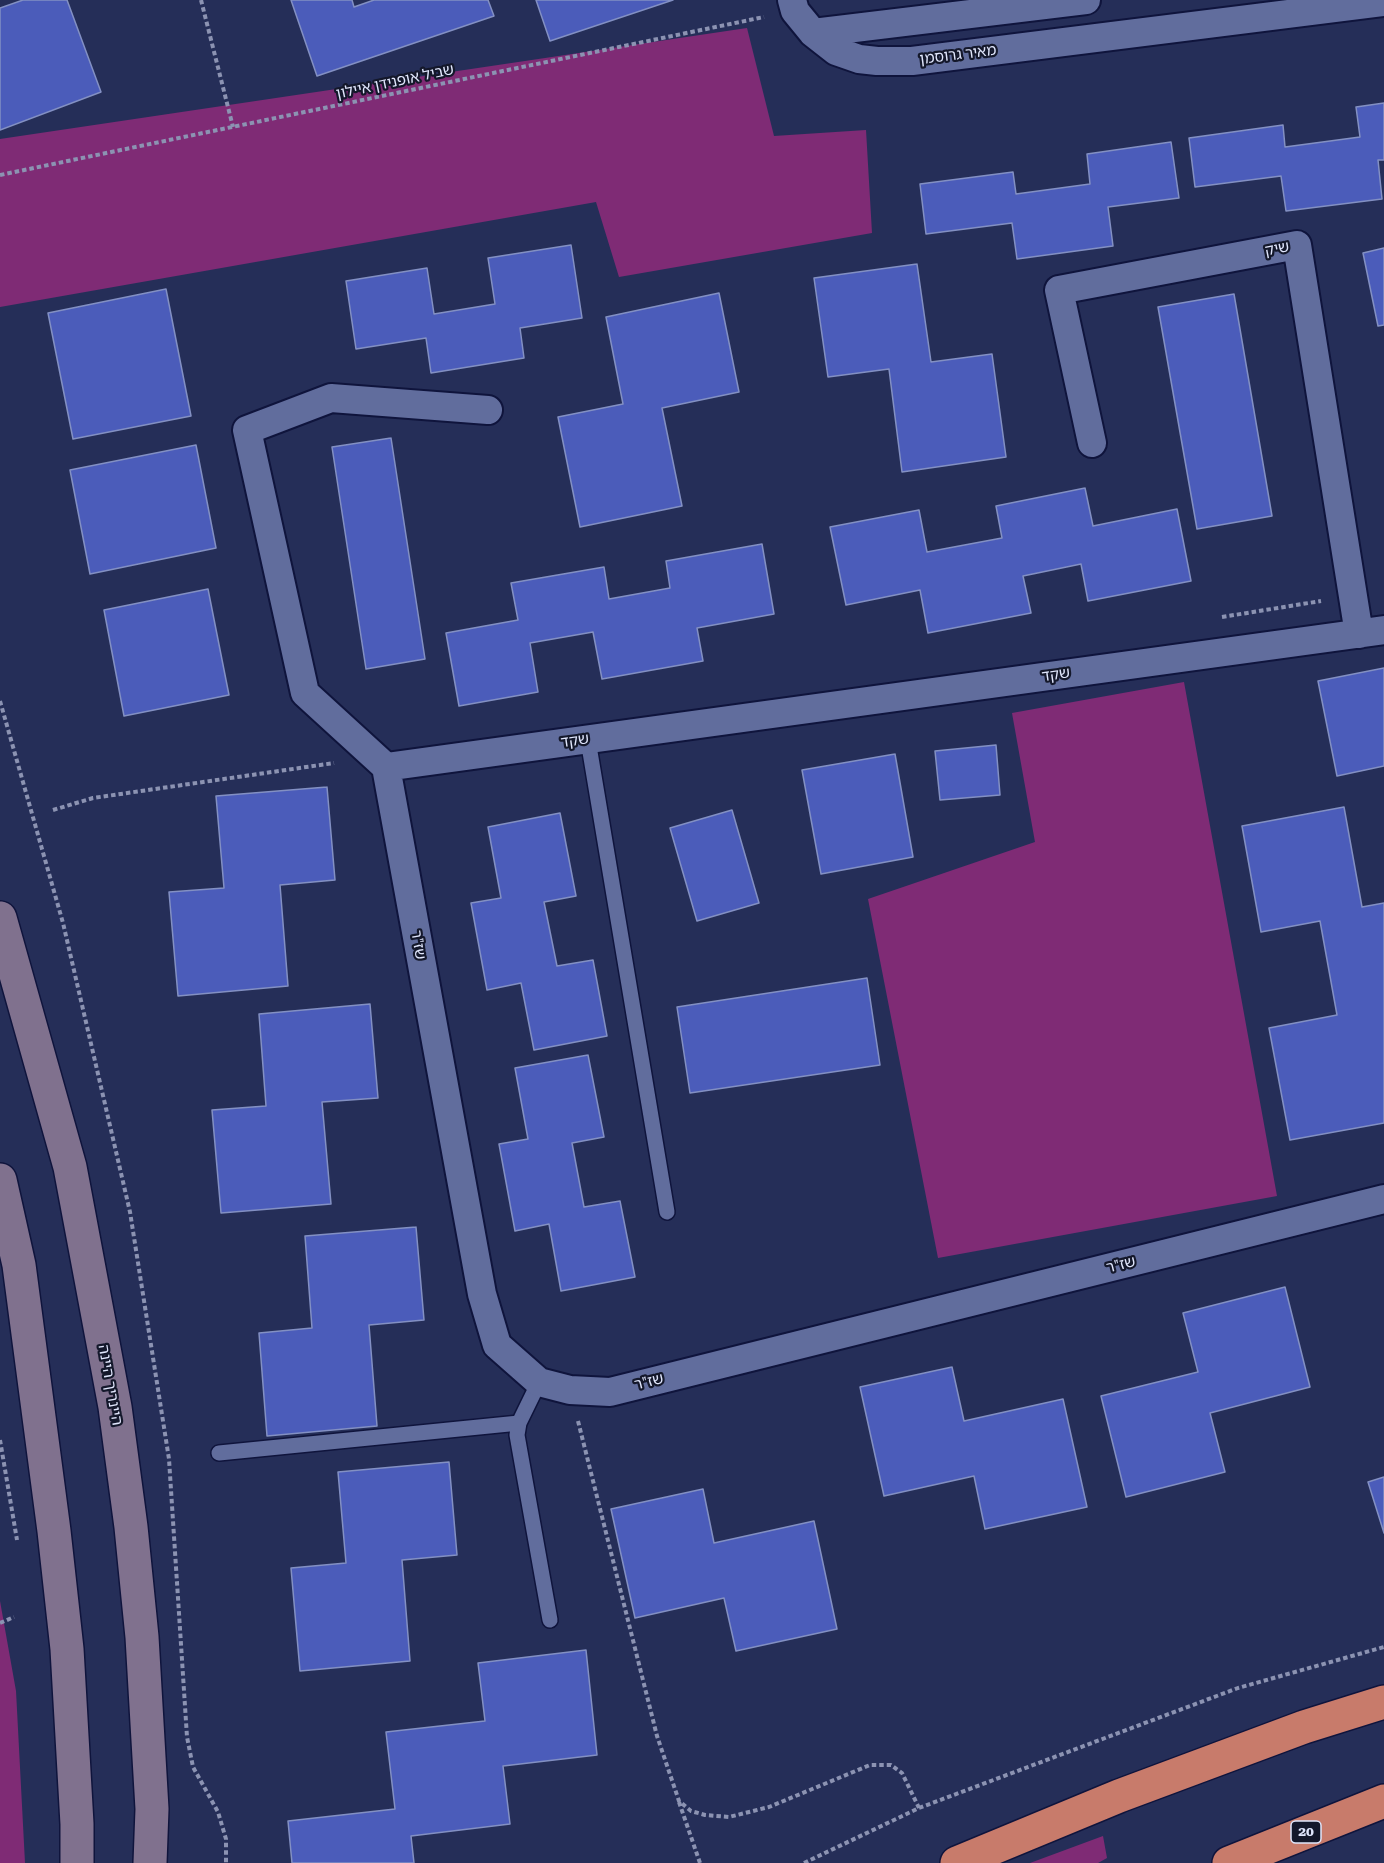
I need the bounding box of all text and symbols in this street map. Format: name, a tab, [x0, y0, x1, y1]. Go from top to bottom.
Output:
street label: מאיר גרוסמן	[919, 41, 997, 69]
street label: שביל אופנידן איילון	[334, 61, 456, 103]
street label: שיק	[1263, 238, 1291, 260]
street label: שקד	[1041, 664, 1071, 686]
street label: שקד	[560, 730, 590, 752]
street label: שז"ר	[407, 929, 429, 961]
street label: שז"ר	[1105, 1253, 1137, 1277]
street label: היינריך היינה	[94, 1343, 126, 1427]
street label: שז"ר	[633, 1370, 665, 1394]
road number: 20	[1291, 1821, 1321, 1843]

